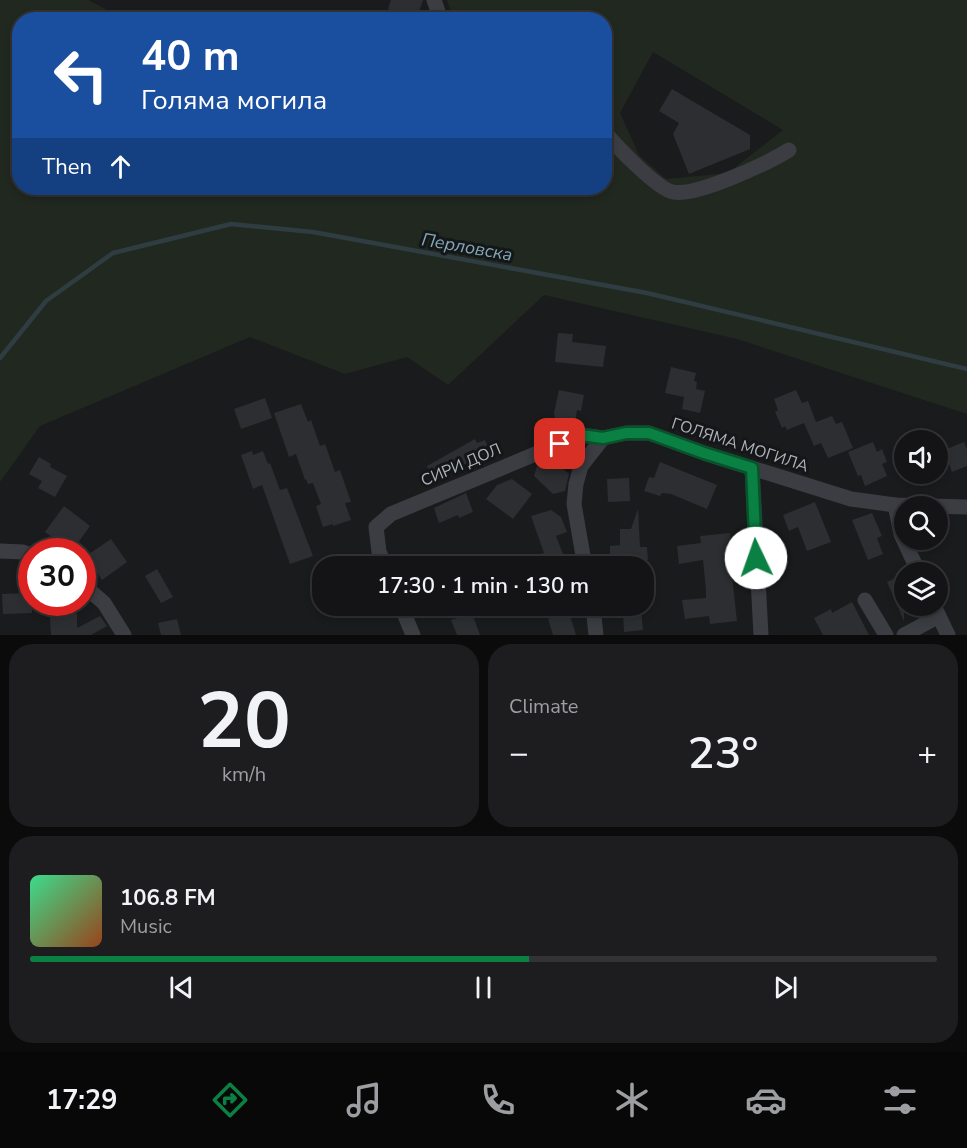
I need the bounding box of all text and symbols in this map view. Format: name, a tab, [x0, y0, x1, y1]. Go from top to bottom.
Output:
text: 40 m	[141, 28, 240, 85]
icon: left	[42, 36, 120, 114]
text: Голяма могила	[141, 82, 327, 119]
icon: ahead	[104, 150, 137, 183]
text: Then	[42, 152, 92, 182]
water label: Перловска	[420, 227, 514, 267]
street label: ГОЛЯМА МОГИЛА	[669, 412, 812, 478]
pin	[534, 418, 585, 469]
icon: arrive	[543, 427, 576, 460]
map controls	[894, 430, 948, 616]
button: sound	[894, 430, 948, 484]
street label: СИРИ ДОЛ	[417, 438, 505, 492]
button: search	[894, 496, 948, 550]
position arrow	[724, 526, 788, 590]
speed limit sign: 30	[18, 538, 96, 616]
button: layers	[894, 562, 948, 616]
text: 17:30 · 1 min · 130 m	[377, 571, 589, 601]
text: 20	[197, 668, 291, 775]
text: Climate	[509, 693, 578, 720]
text: 23°	[688, 723, 758, 784]
text: −	[509, 731, 529, 776]
text: +	[917, 731, 937, 776]
text: km/h	[222, 761, 266, 788]
text: 106.8 FM	[120, 883, 216, 913]
text: Music	[120, 913, 172, 940]
icon: previous	[165, 971, 198, 1004]
icon: pause	[467, 971, 500, 1004]
icon: next	[769, 971, 802, 1004]
icon: directions	[209, 1079, 251, 1121]
icon: music	[343, 1079, 385, 1121]
icon: phone	[477, 1079, 519, 1121]
icon: climate	[611, 1079, 653, 1121]
icon: car	[745, 1079, 787, 1121]
icon: filters	[879, 1079, 921, 1121]
text: 17:29	[46, 1082, 117, 1119]

